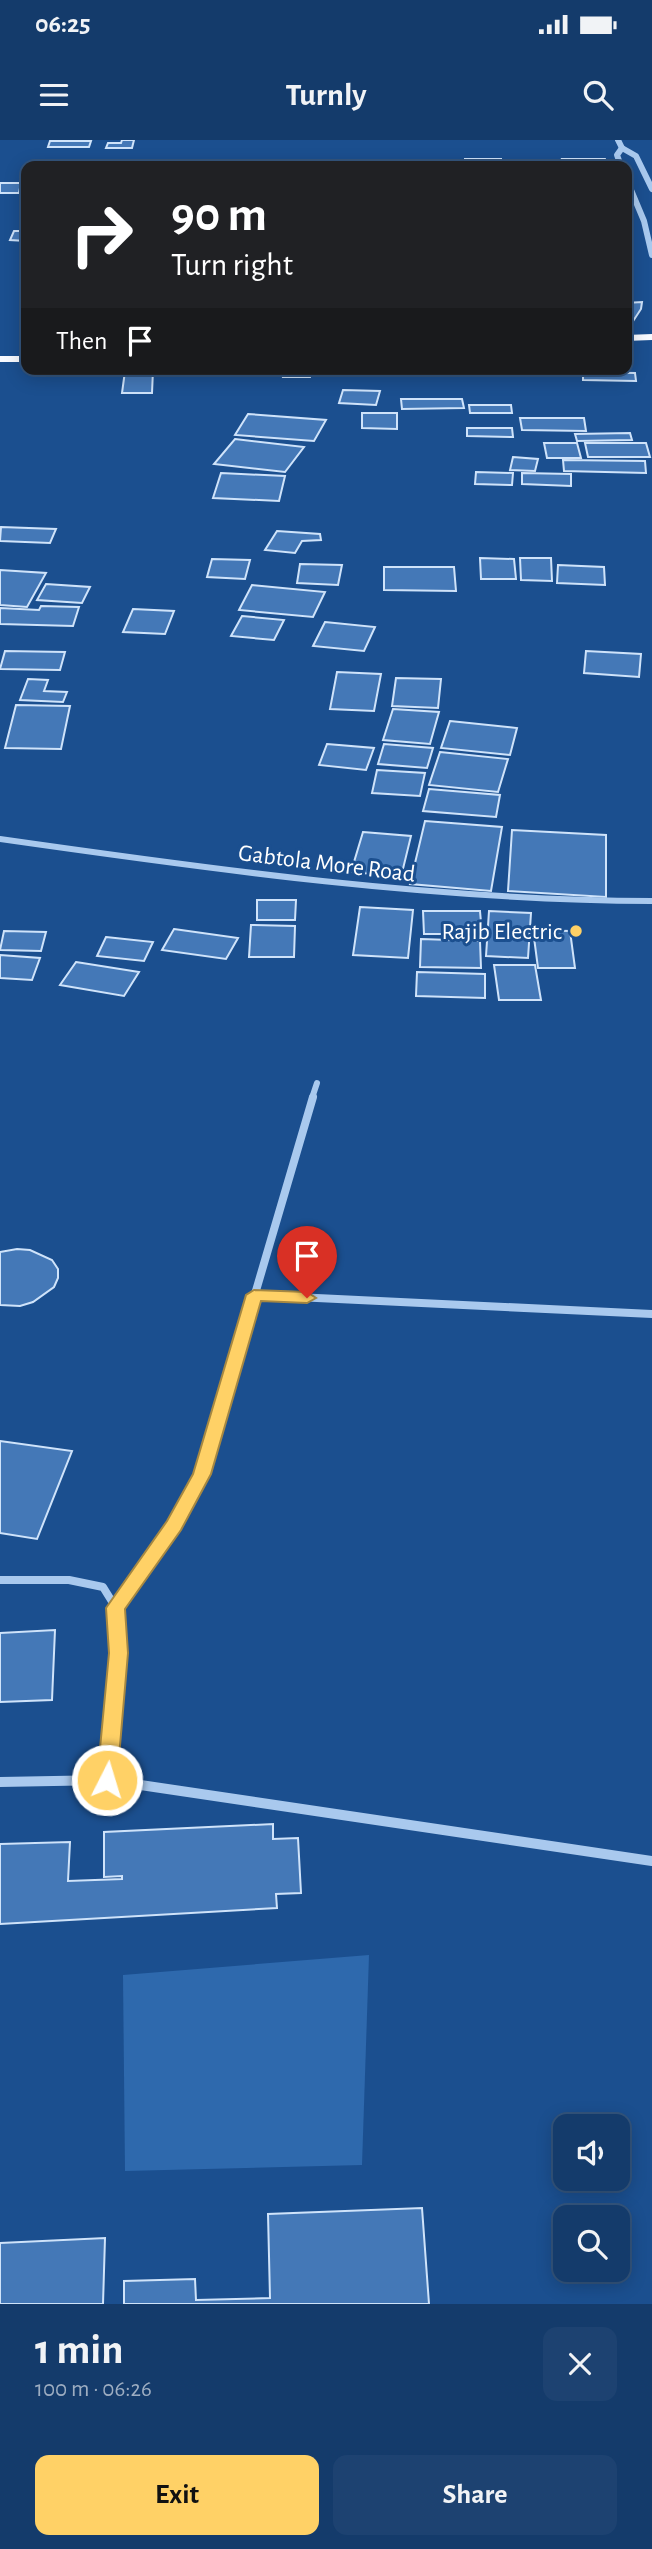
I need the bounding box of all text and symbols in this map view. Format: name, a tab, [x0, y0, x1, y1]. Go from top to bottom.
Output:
text: 06:25	[35, 11, 91, 37]
icon: menu	[35, 76, 73, 114]
icon: search	[579, 76, 617, 114]
text: Turnly	[285, 79, 367, 111]
icon: right	[56, 189, 147, 280]
text: 90 m	[171, 191, 267, 240]
text: Turn right	[171, 249, 293, 281]
icon: arrive	[121, 322, 159, 360]
text: Then	[56, 328, 107, 354]
street label: Gabtola More Road	[237, 841, 417, 887]
place label: Rajib Electric	[441, 920, 562, 944]
marker: Rajib Electric	[568, 923, 584, 939]
pin	[277, 1226, 337, 1298]
icon: arrive	[288, 1237, 326, 1275]
position arrow	[70, 1743, 144, 1817]
map controls	[553, 2114, 630, 2282]
button: sound	[553, 2114, 630, 2191]
button: search	[553, 2205, 630, 2282]
button: close	[543, 2327, 617, 2401]
text: 1 min	[35, 2329, 124, 2371]
text: 100 m · 06:26	[35, 2378, 152, 2401]
button: Exit	[35, 2455, 319, 2535]
button: Share	[333, 2455, 617, 2535]

